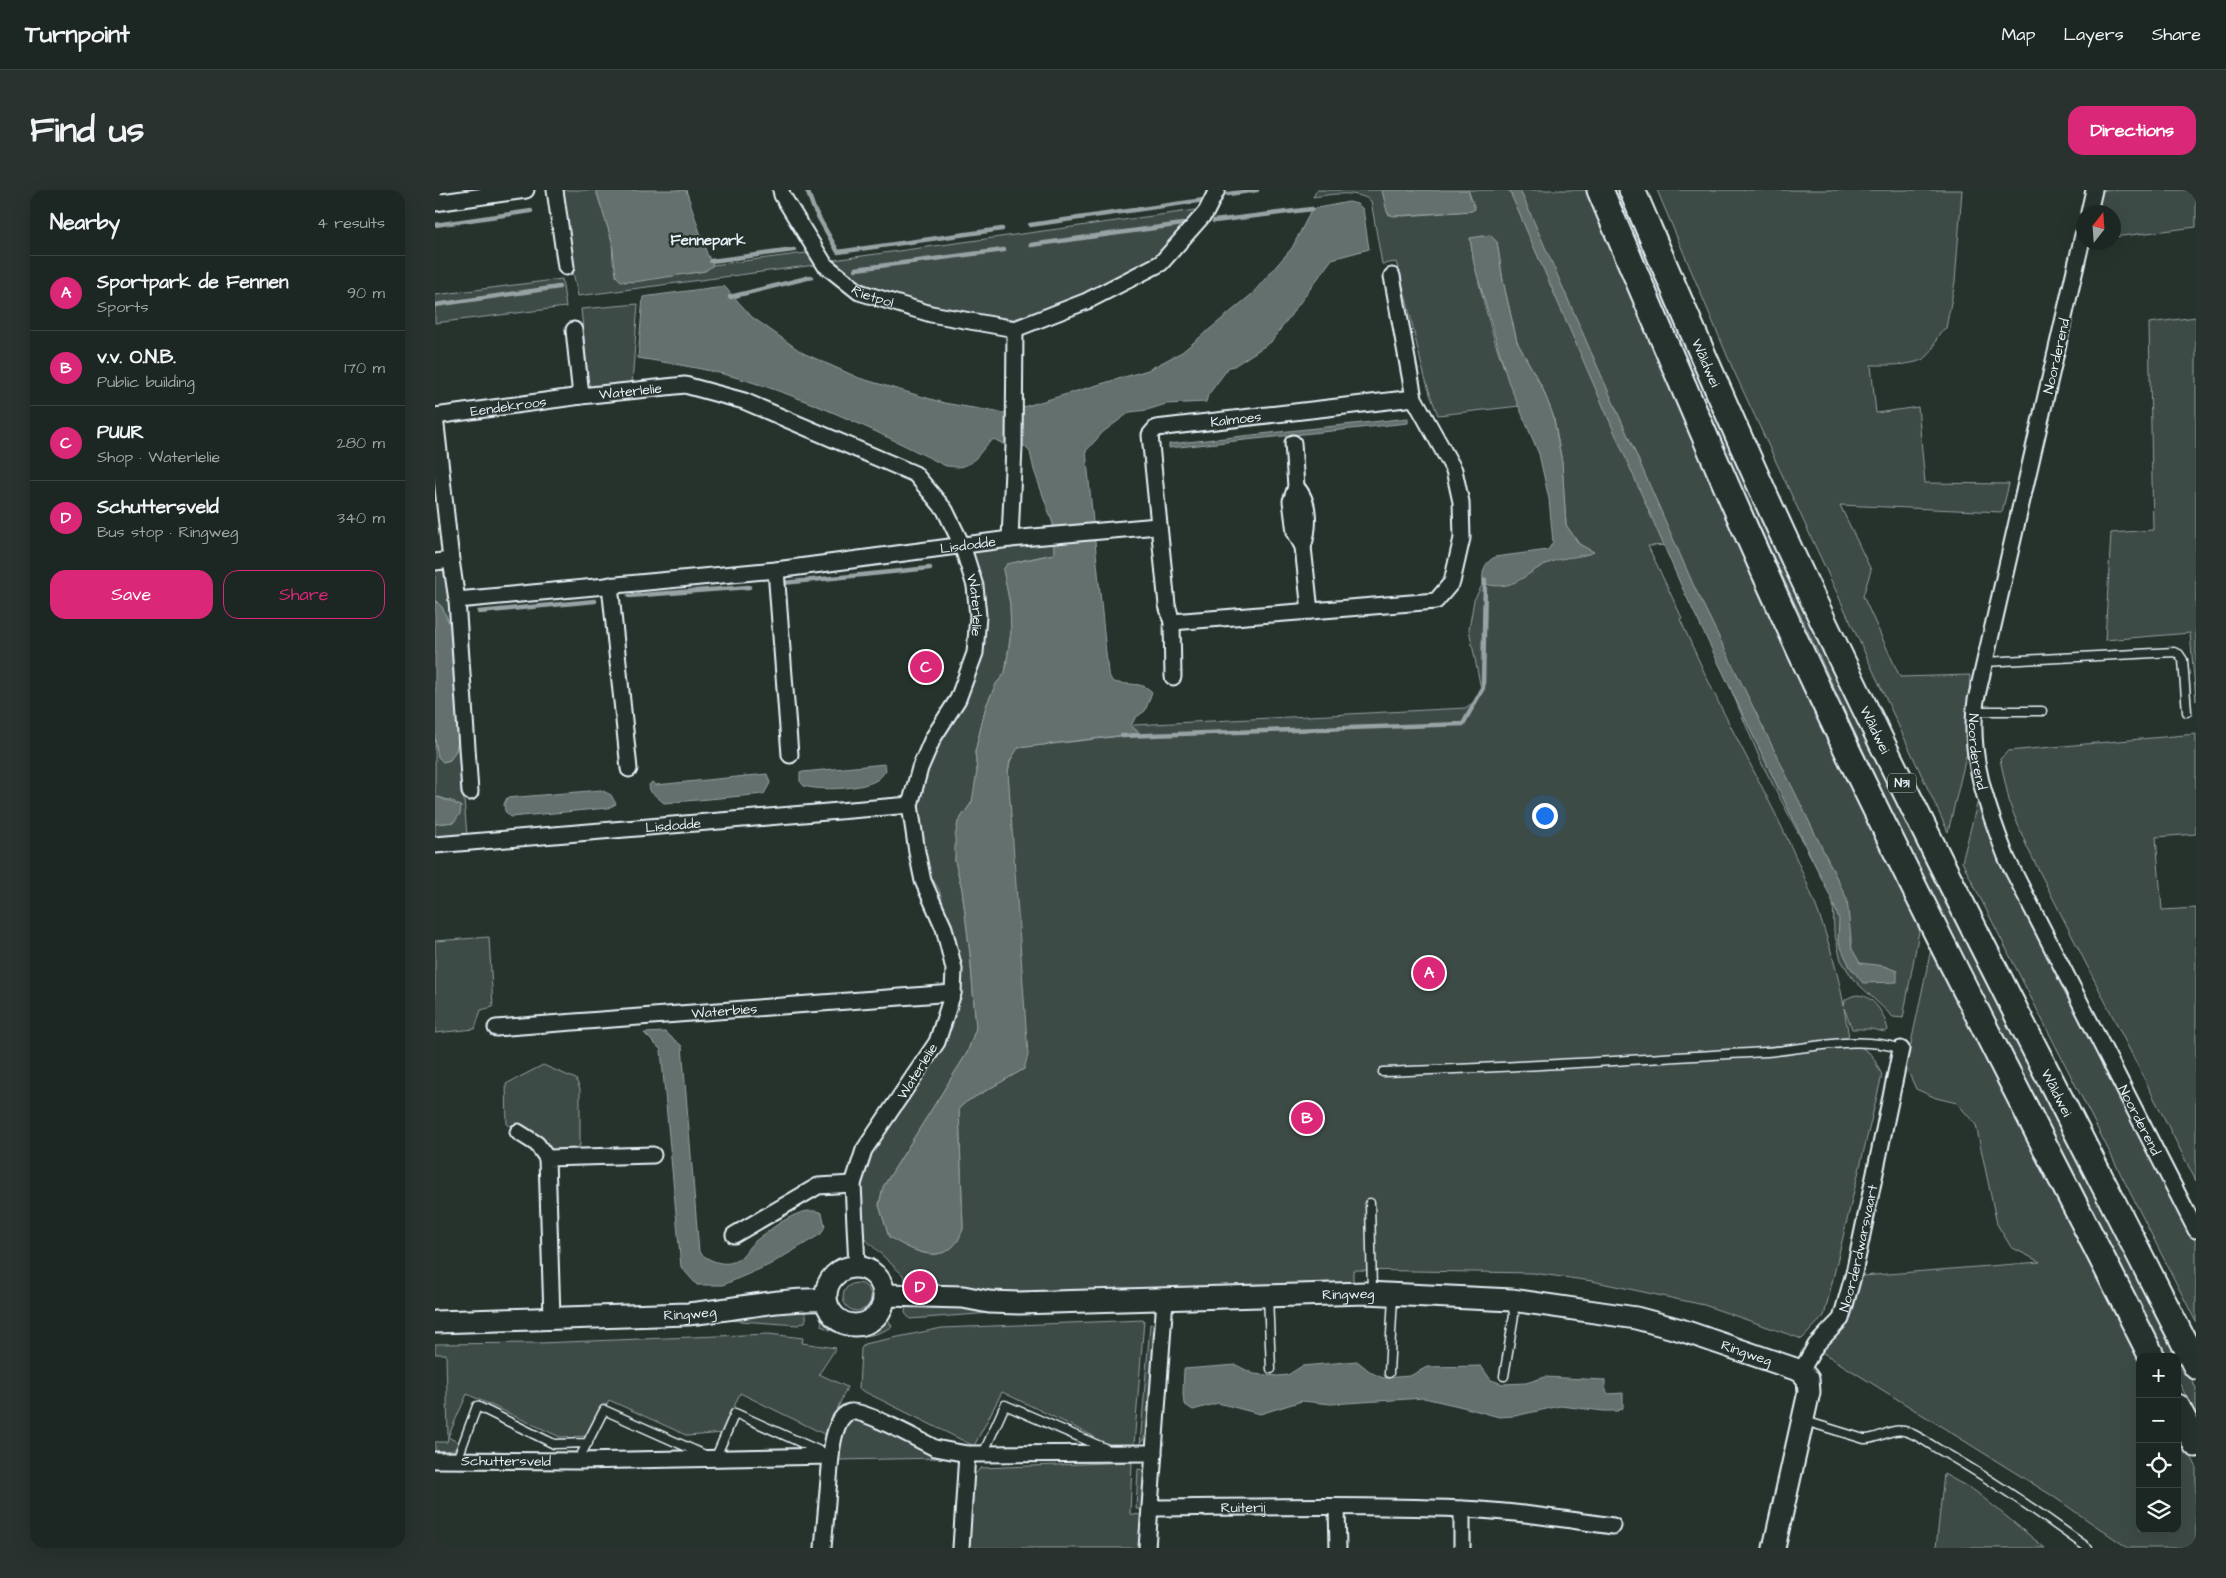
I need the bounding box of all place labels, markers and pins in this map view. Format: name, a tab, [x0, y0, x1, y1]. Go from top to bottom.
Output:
pin: C	[910, 648, 942, 686]
pin: A	[1413, 954, 1445, 992]
pin: B	[1291, 1099, 1323, 1137]
pin: D	[904, 1268, 936, 1306]

